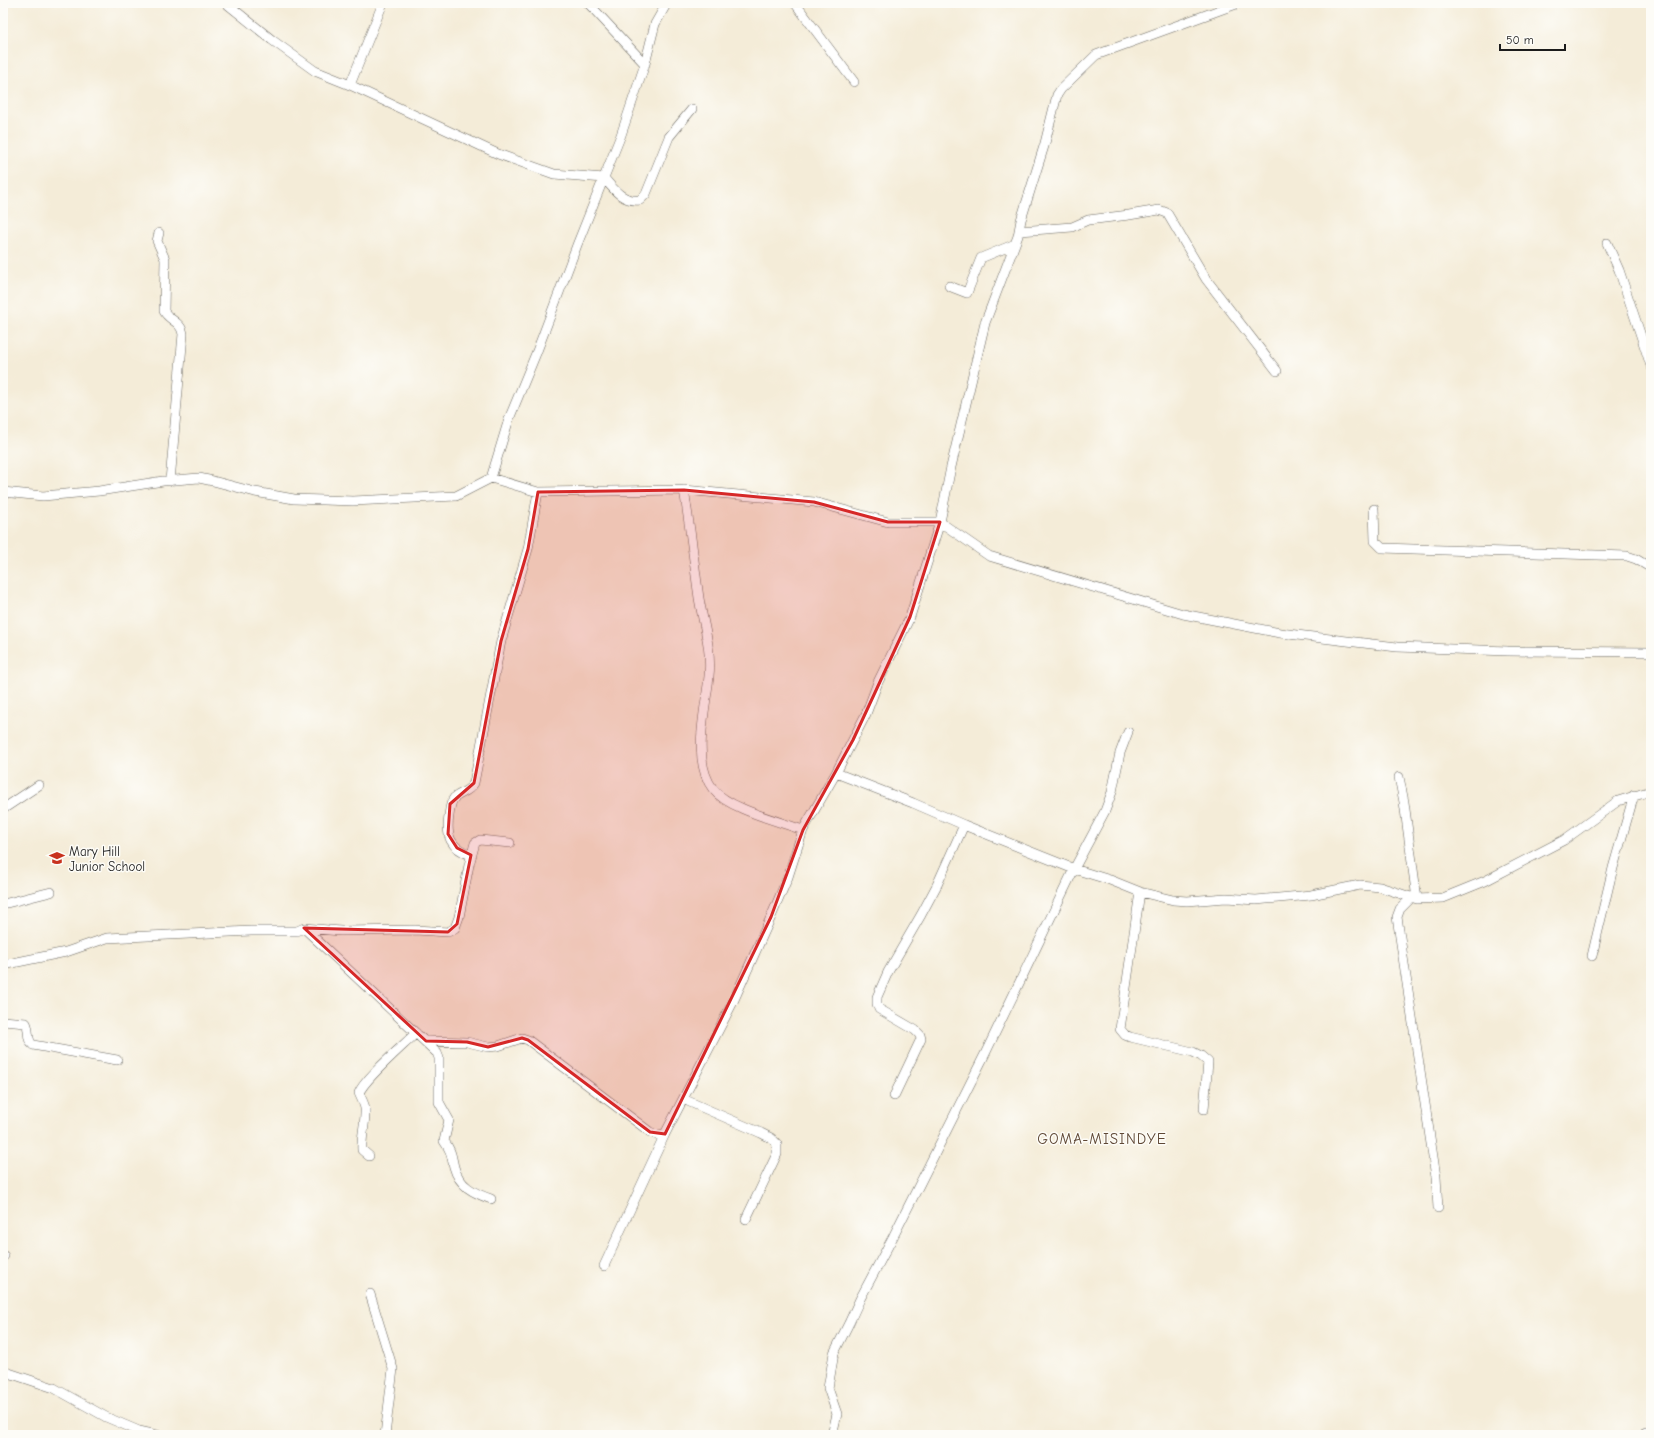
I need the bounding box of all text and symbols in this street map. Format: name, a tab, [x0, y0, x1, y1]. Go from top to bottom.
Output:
scale bar	[1500, 26, 1565, 52]
text: 50 m	[1506, 33, 1534, 47]
place label: Mary Hill Junior School	[69, 844, 145, 874]
school or university icon: Mary Hill Junior School	[48, 849, 66, 867]
district label: GOMA-MISINDYE	[1037, 1130, 1167, 1148]

